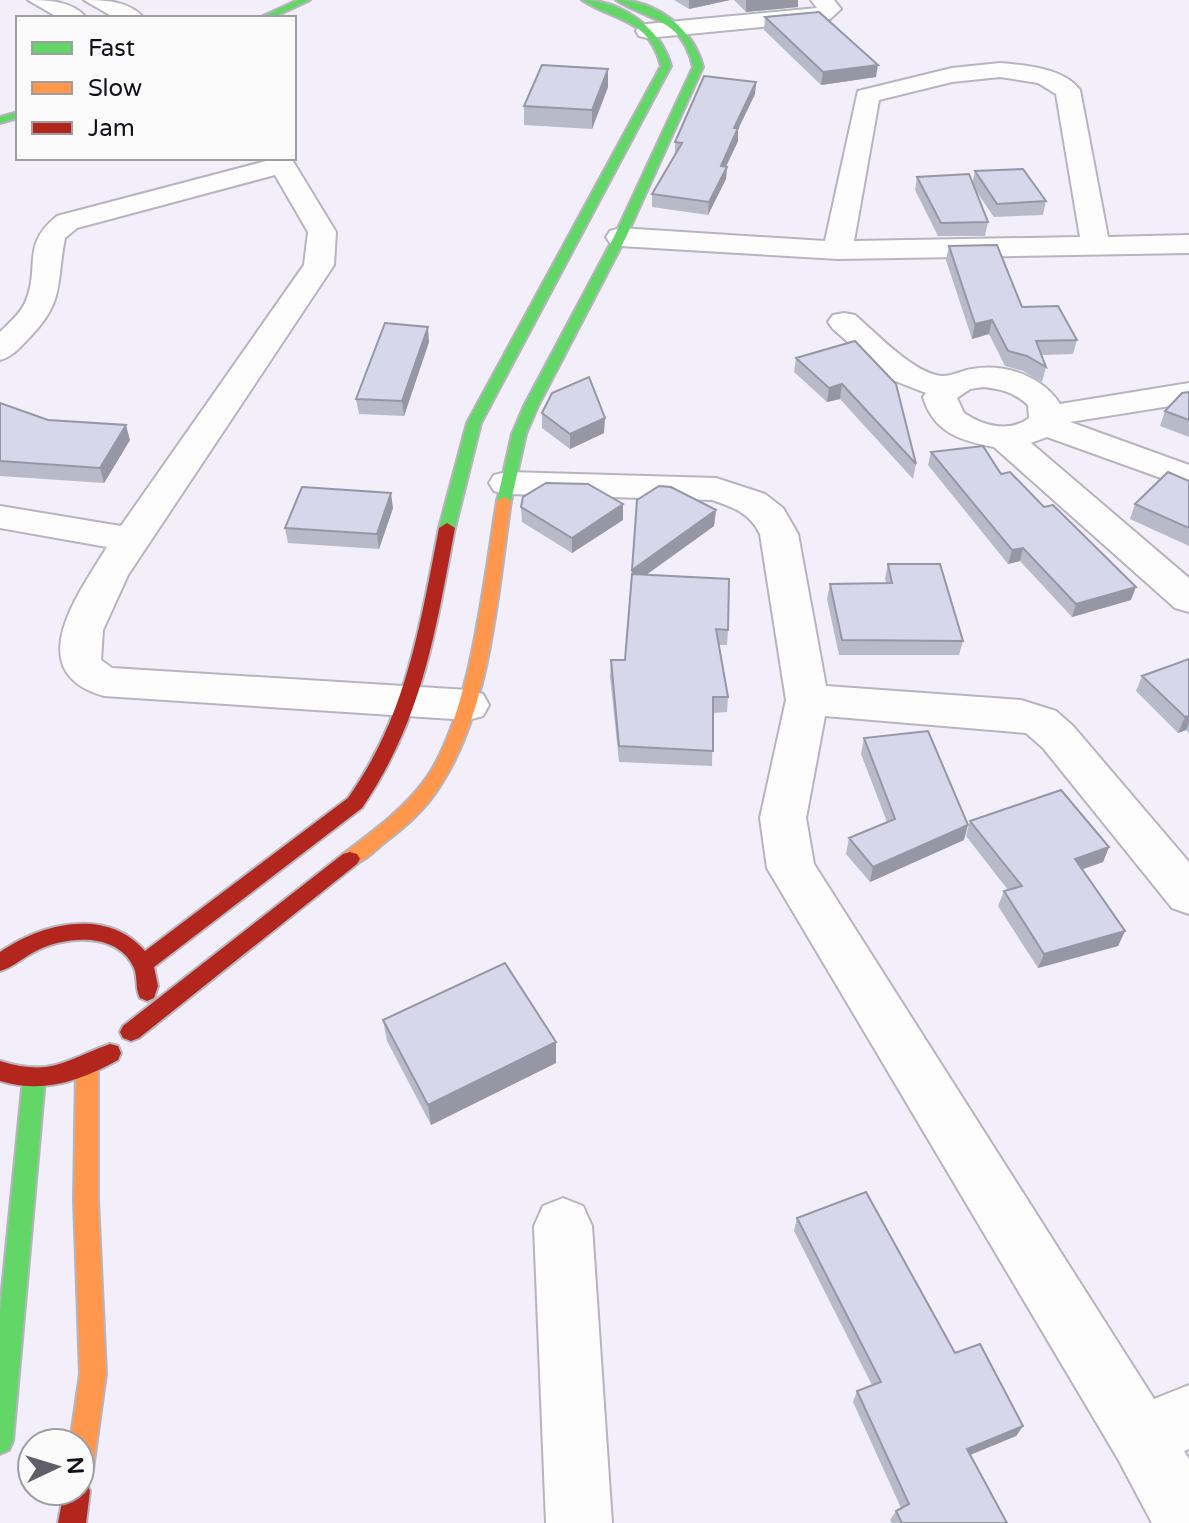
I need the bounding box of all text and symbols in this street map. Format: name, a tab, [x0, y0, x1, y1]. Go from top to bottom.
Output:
legend	[16, 16, 296, 160]
text: Fast	[88, 34, 135, 63]
text: Slow	[88, 74, 142, 103]
text: Jam	[88, 114, 135, 143]
north arrow	[16, 1427, 96, 1507]
text: N	[61, 1456, 89, 1475]

